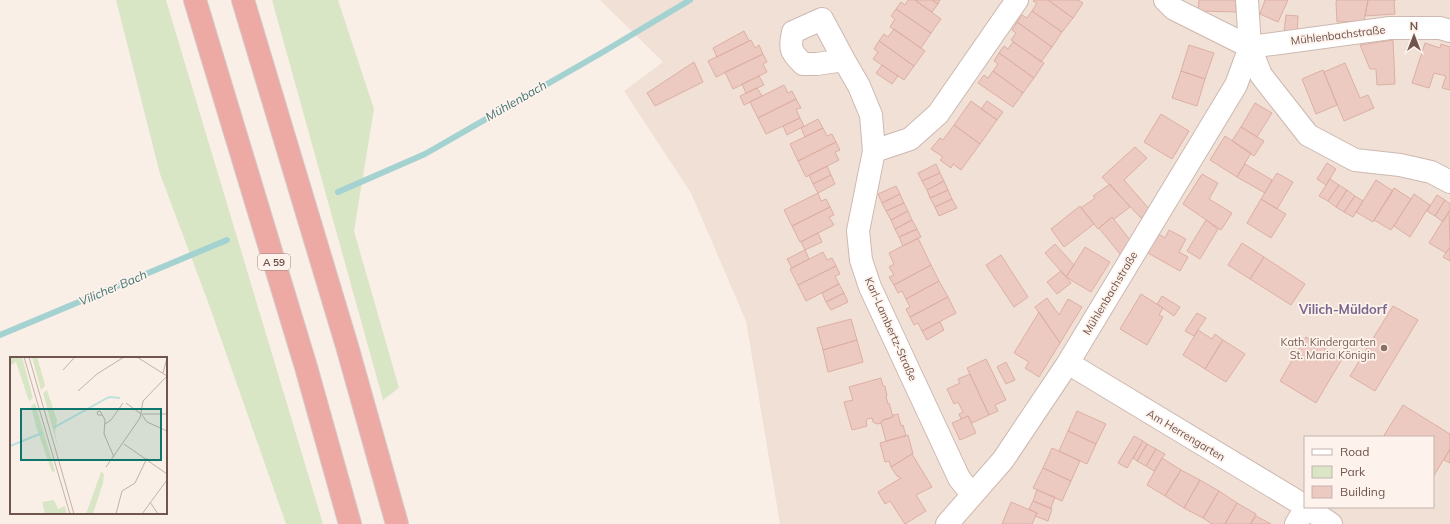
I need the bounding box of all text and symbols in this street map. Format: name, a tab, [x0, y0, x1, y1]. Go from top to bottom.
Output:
north arrow	[1394, 16, 1434, 56]
text: N	[1410, 19, 1418, 33]
street label: Mühlenbachstraße	[1290, 22, 1386, 48]
water label: Mühlenbach	[483, 77, 549, 124]
street label: Mühlenbachstraße	[1080, 249, 1141, 337]
road number: A 59	[258, 254, 290, 270]
water label: Vilicher Bach	[77, 267, 149, 309]
street label: Karl-Lambertz-Straße	[862, 275, 920, 383]
district label: Vilich-Müldorf	[1298, 301, 1387, 317]
place label: Kath. Kindergarten St. Maria Königin	[1280, 335, 1376, 362]
marker: Kath. Kindergarten St. Maria Königin	[1379, 343, 1389, 353]
inset map	[10, 357, 167, 514]
street label: Am Herrengarten	[1144, 406, 1228, 464]
legend	[1304, 436, 1434, 508]
text: Road	[1340, 444, 1369, 459]
text: Park	[1340, 464, 1366, 479]
text: Building	[1340, 484, 1385, 499]

